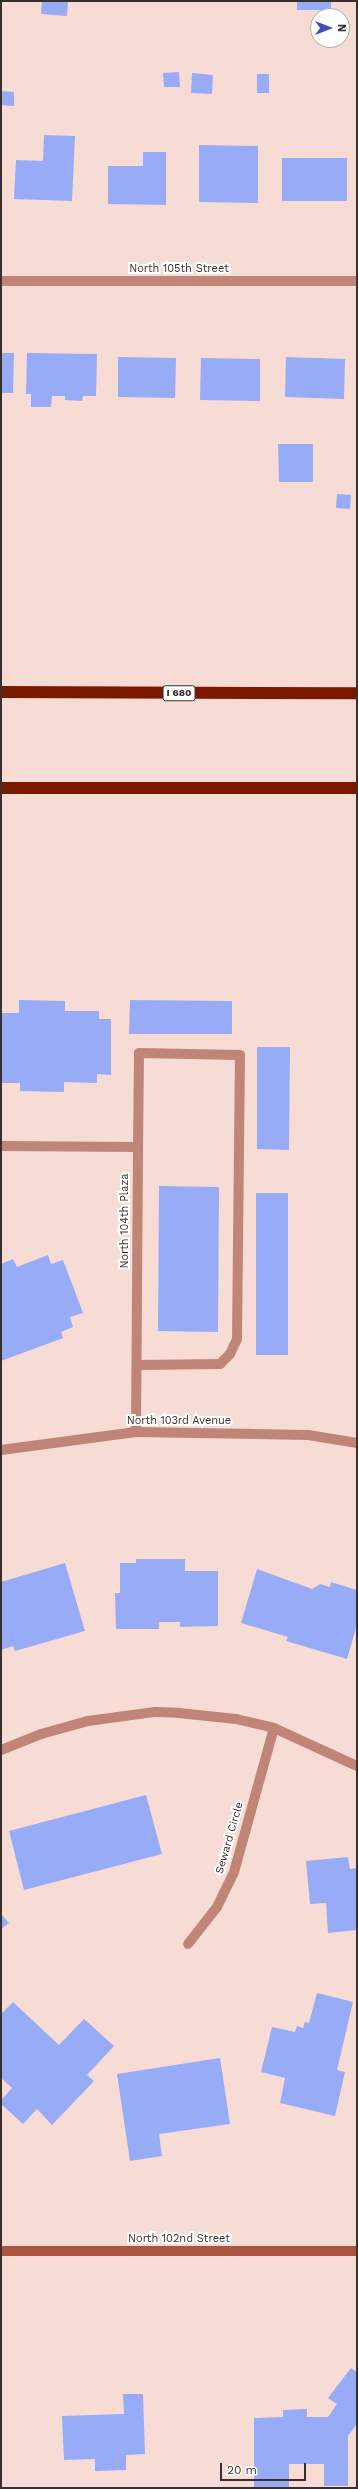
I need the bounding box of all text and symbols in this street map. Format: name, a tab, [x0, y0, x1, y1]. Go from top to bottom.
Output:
north arrow	[310, 8, 350, 48]
text: N	[335, 24, 348, 32]
street label: North 105th Street	[129, 262, 229, 276]
road number: I 680	[162, 685, 196, 701]
street label: North 104th Plaza	[118, 1173, 132, 1269]
street label: North 103rd Avenue	[126, 1414, 232, 1428]
street label: Seward Circle	[213, 1801, 247, 1875]
street label: North 102nd Street	[128, 2232, 230, 2246]
scale bar	[222, 2455, 308, 2481]
text: 20 m	[227, 2463, 257, 2477]

